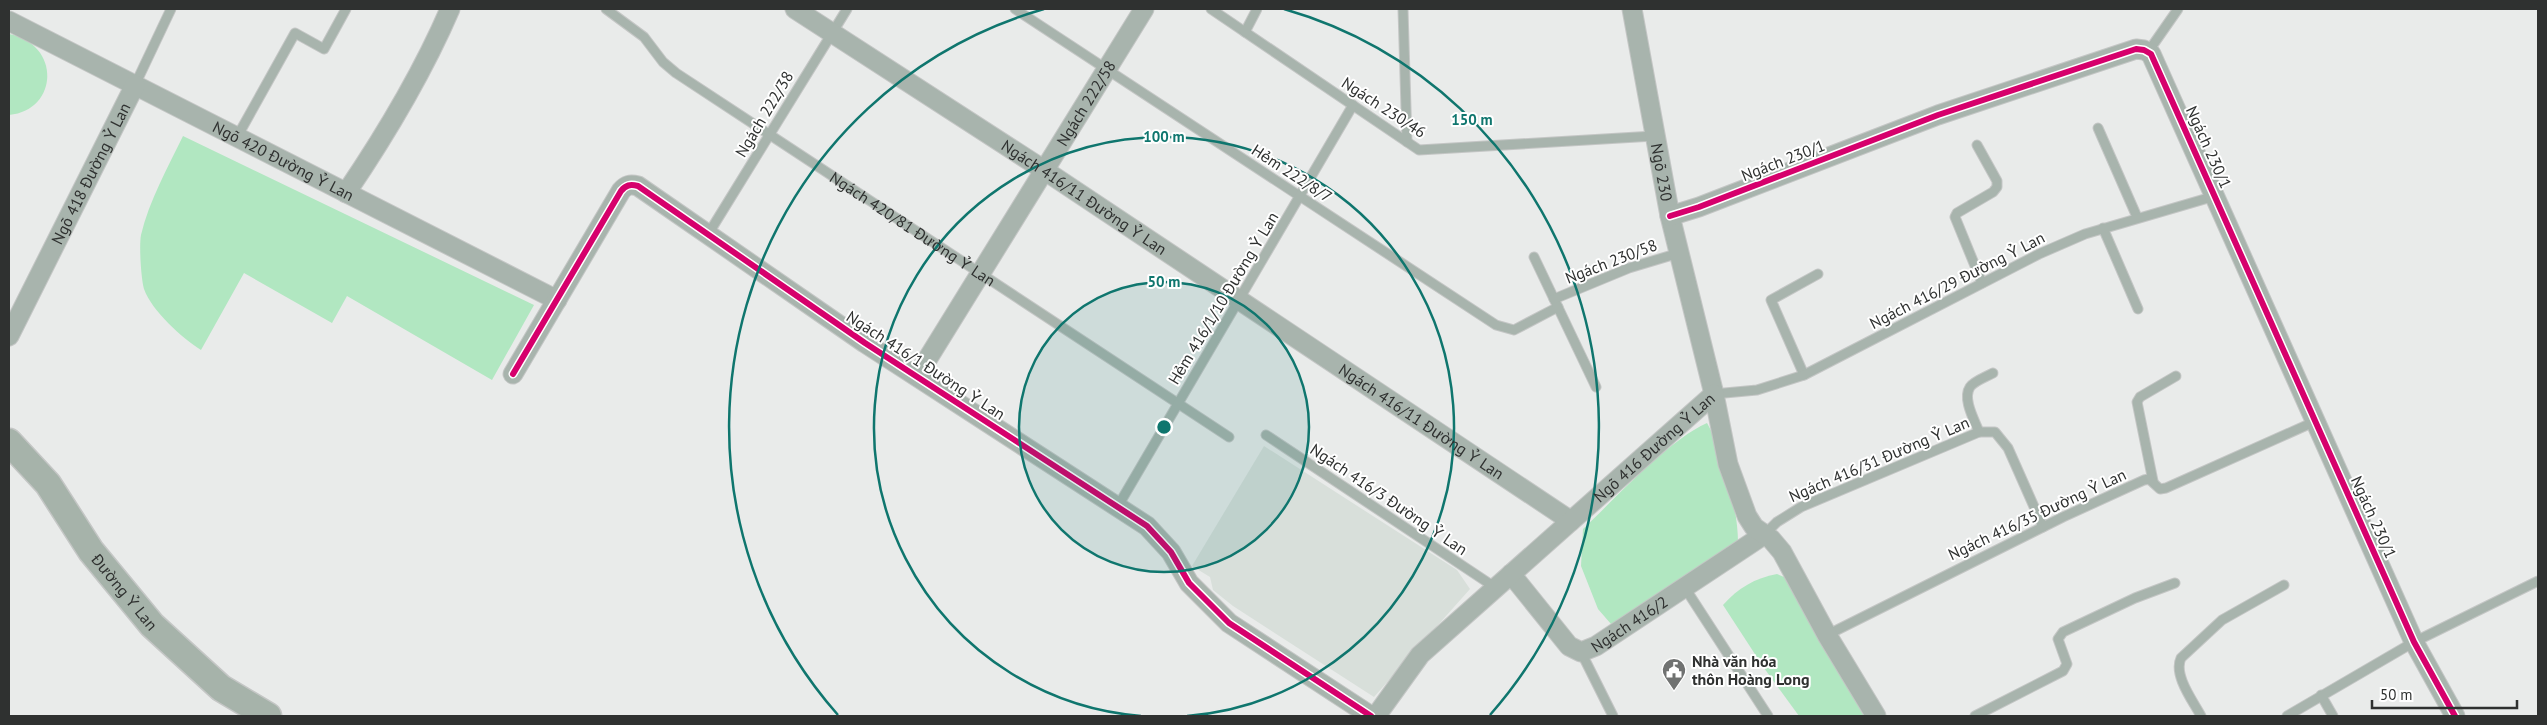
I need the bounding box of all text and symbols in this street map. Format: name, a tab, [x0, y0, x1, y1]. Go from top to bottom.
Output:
street label: Ngách 222/58	[1052, 57, 1120, 149]
street label: Ngách 222/38	[730, 67, 798, 161]
street label: Ngách 230/46	[1338, 72, 1430, 142]
street label: Ngõ 418 Đường Ỷ Lan	[47, 99, 135, 247]
street label: Ngách 230/1	[2182, 103, 2236, 191]
text: 150 m	[1451, 110, 1493, 129]
street label: Ngõ 420 Đường Ỷ Lan	[210, 117, 357, 205]
text: 100 m	[1143, 127, 1185, 146]
street label: Ngách 416/11 Đường Ỷ Lan	[998, 135, 1171, 259]
street label: Ngách 230/1	[1738, 135, 1828, 185]
street label: Hẻm 222/8/7	[1248, 140, 1336, 206]
street label: Ngõ 230	[1647, 142, 1677, 203]
street label: Ngách 420/81 Đường Ỷ Lan	[826, 167, 999, 291]
street label: Hẻm 416/1/10 Đường Ỷ Lan	[1163, 208, 1283, 388]
street label: Ngách 416/29 Đường Ỷ Lan	[1866, 227, 2048, 333]
street label: Ngách 230/58	[1562, 234, 1660, 288]
text: 50 m	[1148, 272, 1180, 291]
street label: Ngách 416/1 Đường Ỷ Lan	[843, 306, 1009, 424]
street label: Ngách 416/11 Đường Ỷ Lan	[1335, 359, 1508, 484]
street label: Ngõ 416 Đường Ỷ Lan	[1589, 388, 1719, 507]
street label: Ngách 416/31 Đường Ỷ Lan	[1786, 412, 1972, 506]
centre of rings	[1155, 418, 1173, 436]
street label: Ngách 416/3 Đường Ỷ Lan	[1307, 439, 1471, 559]
street label: Ngách 416/35 Đường Ỷ Lan	[1945, 464, 2129, 564]
street label: Ngách 230/1	[2347, 473, 2401, 561]
street label: Đường Ỷ Lan	[87, 549, 162, 634]
street label: Ngách 416/2	[1587, 591, 1672, 657]
place label: Nhà văn hóa thôn Hoàng Long	[1692, 651, 1810, 689]
public building icon: Nhà văn hóa thôn Hoàng Long	[1661, 657, 1687, 691]
scale bar	[2372, 678, 2517, 710]
text: 50 m	[2380, 685, 2413, 704]

